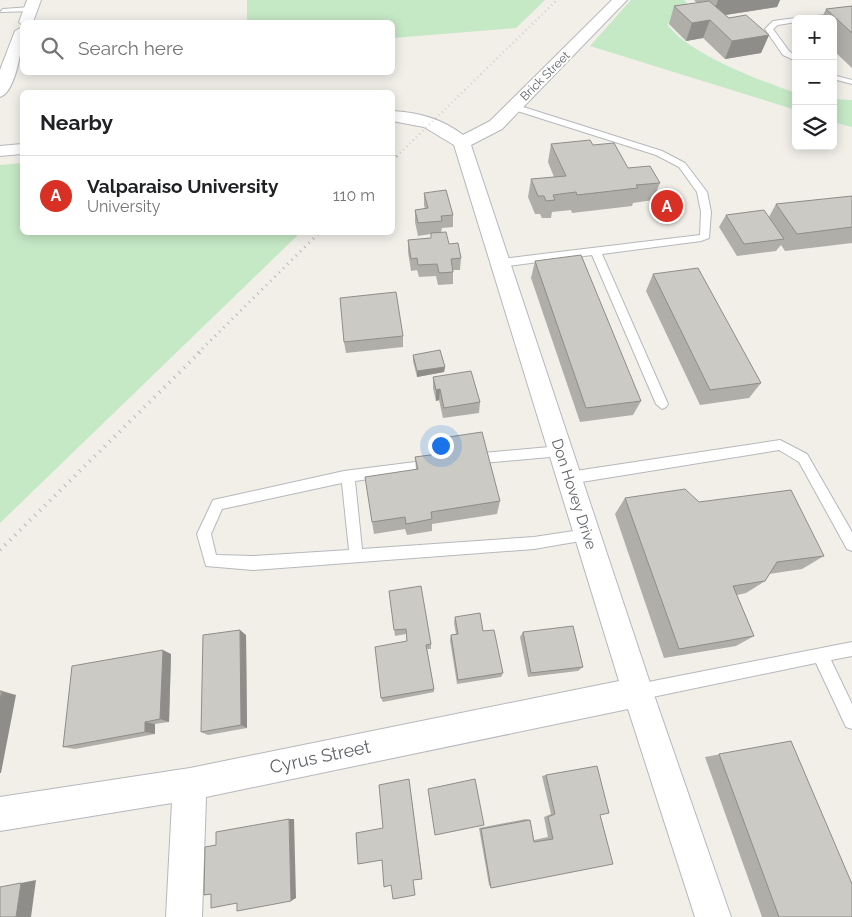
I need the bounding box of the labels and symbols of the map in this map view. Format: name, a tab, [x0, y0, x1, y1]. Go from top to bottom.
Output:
street label: Brick Street	[517, 48, 573, 104]
pin: A	[651, 187, 683, 225]
your location	[428, 433, 454, 459]
street label: Don Hovey Drive	[548, 436, 600, 552]
street label: Cyrus Street	[268, 736, 372, 777]

